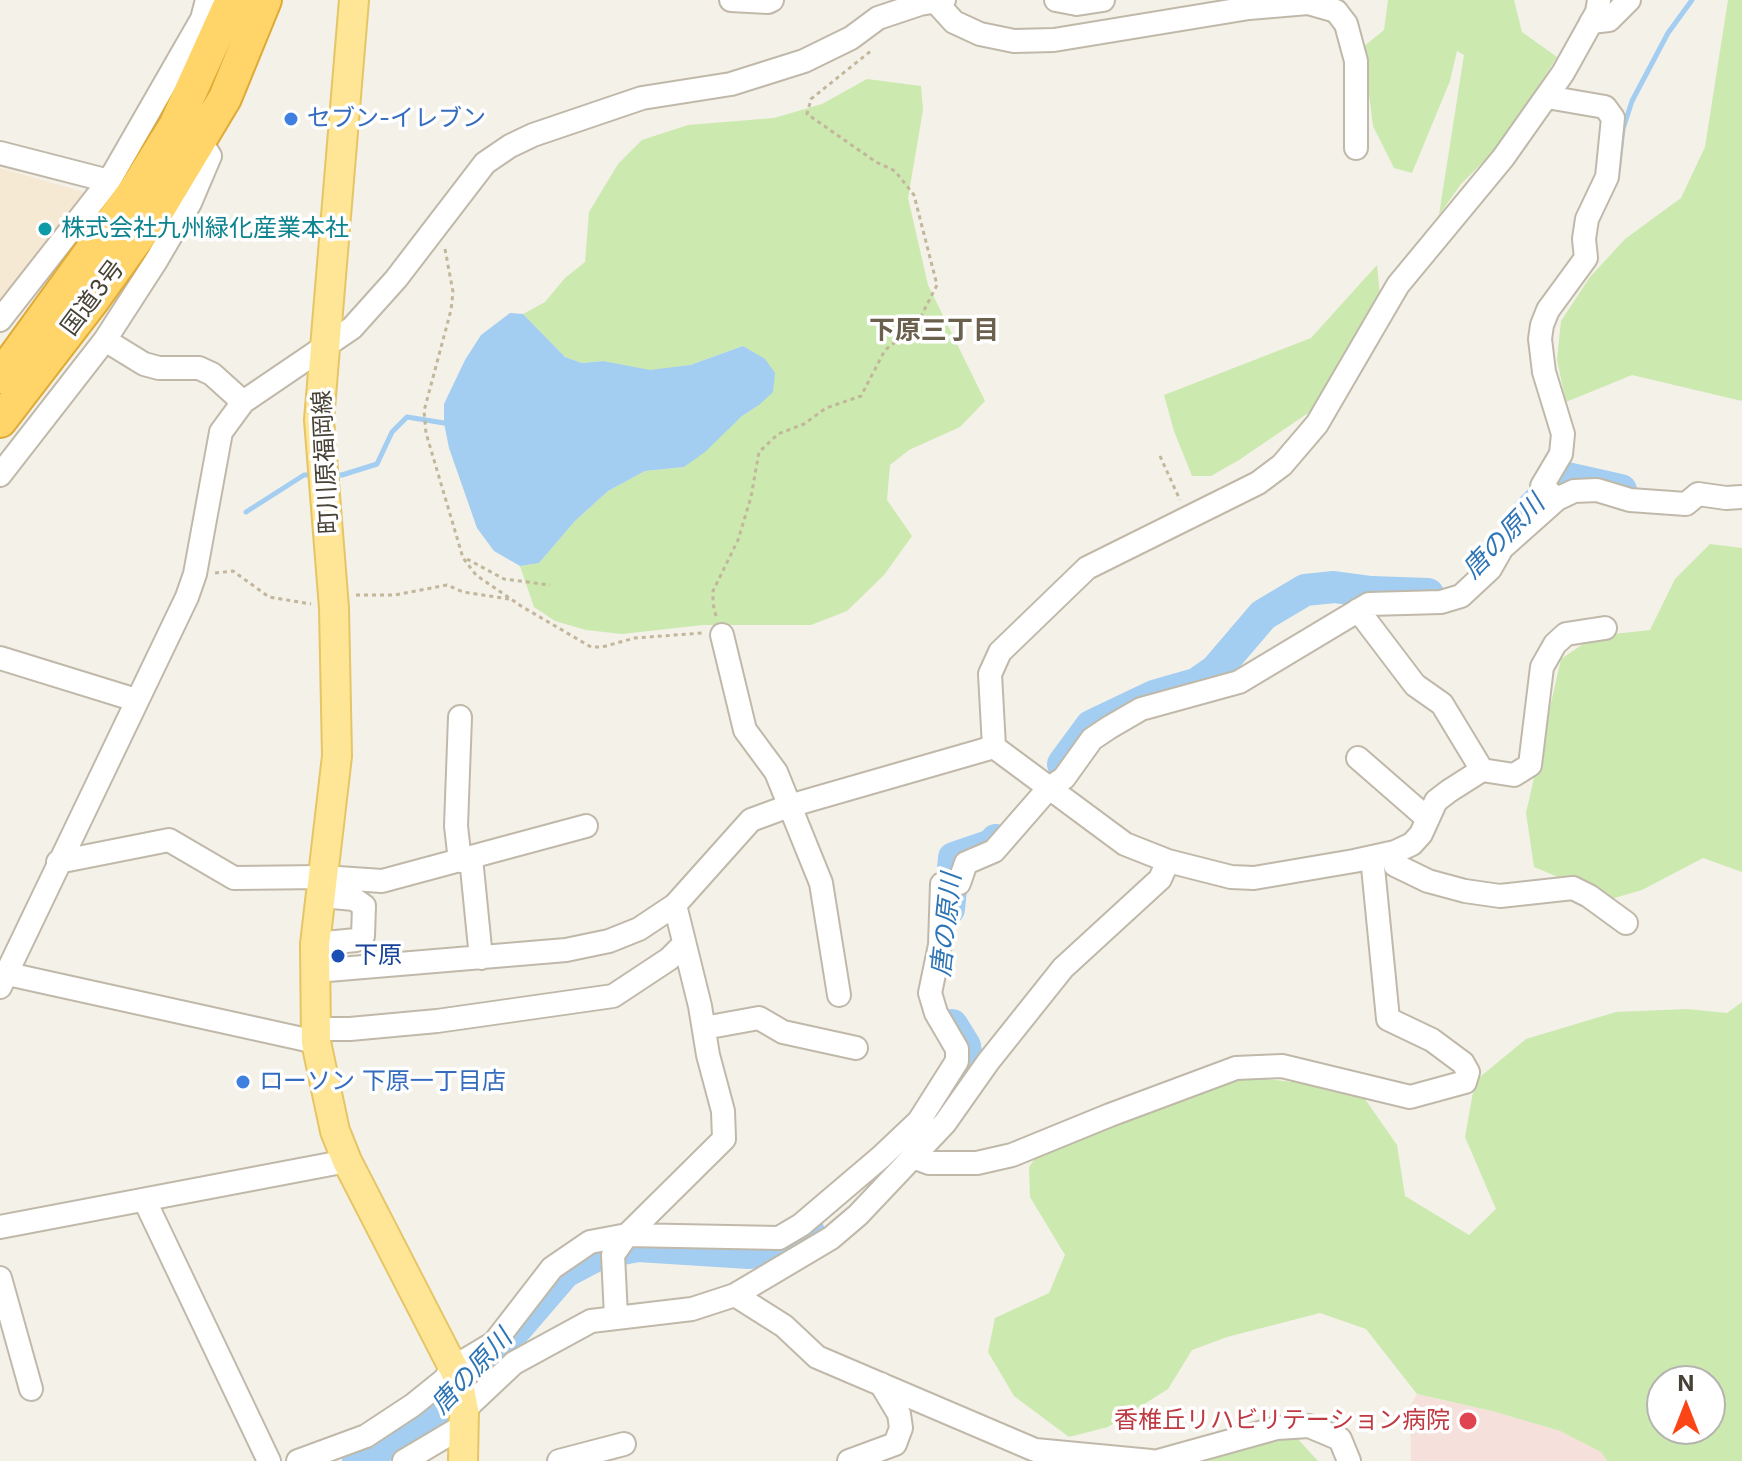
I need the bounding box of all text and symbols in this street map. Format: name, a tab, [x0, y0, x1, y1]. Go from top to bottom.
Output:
place label: セブン-イレブン	[307, 105, 486, 133]
marker: セブン-イレブン	[282, 110, 300, 128]
place label: 株式会社九州緑化産業本社	[61, 215, 349, 243]
marker: 株式会社九州緑化産業本社	[36, 220, 54, 238]
street label: 国道3号	[55, 255, 131, 341]
district label: 下原三丁目	[869, 315, 999, 347]
street label: 町川原福岡線	[308, 389, 344, 535]
water label: 唐の原川	[1457, 489, 1551, 585]
water label: 唐の原川	[926, 872, 968, 978]
place label: 下原	[354, 942, 402, 970]
marker: 下原	[329, 947, 347, 965]
place label: ローソン 下原一丁目店	[259, 1068, 506, 1096]
marker: ローソン 下原一丁目店	[234, 1073, 252, 1091]
water label: 唐の原川	[425, 1323, 519, 1421]
north arrow	[1646, 1365, 1726, 1445]
text: N	[1678, 1370, 1694, 1396]
place label: 香椎丘リハビリテーション病院	[1114, 1407, 1450, 1435]
marker: 香椎丘リハビリテーション病院	[1457, 1410, 1479, 1432]

